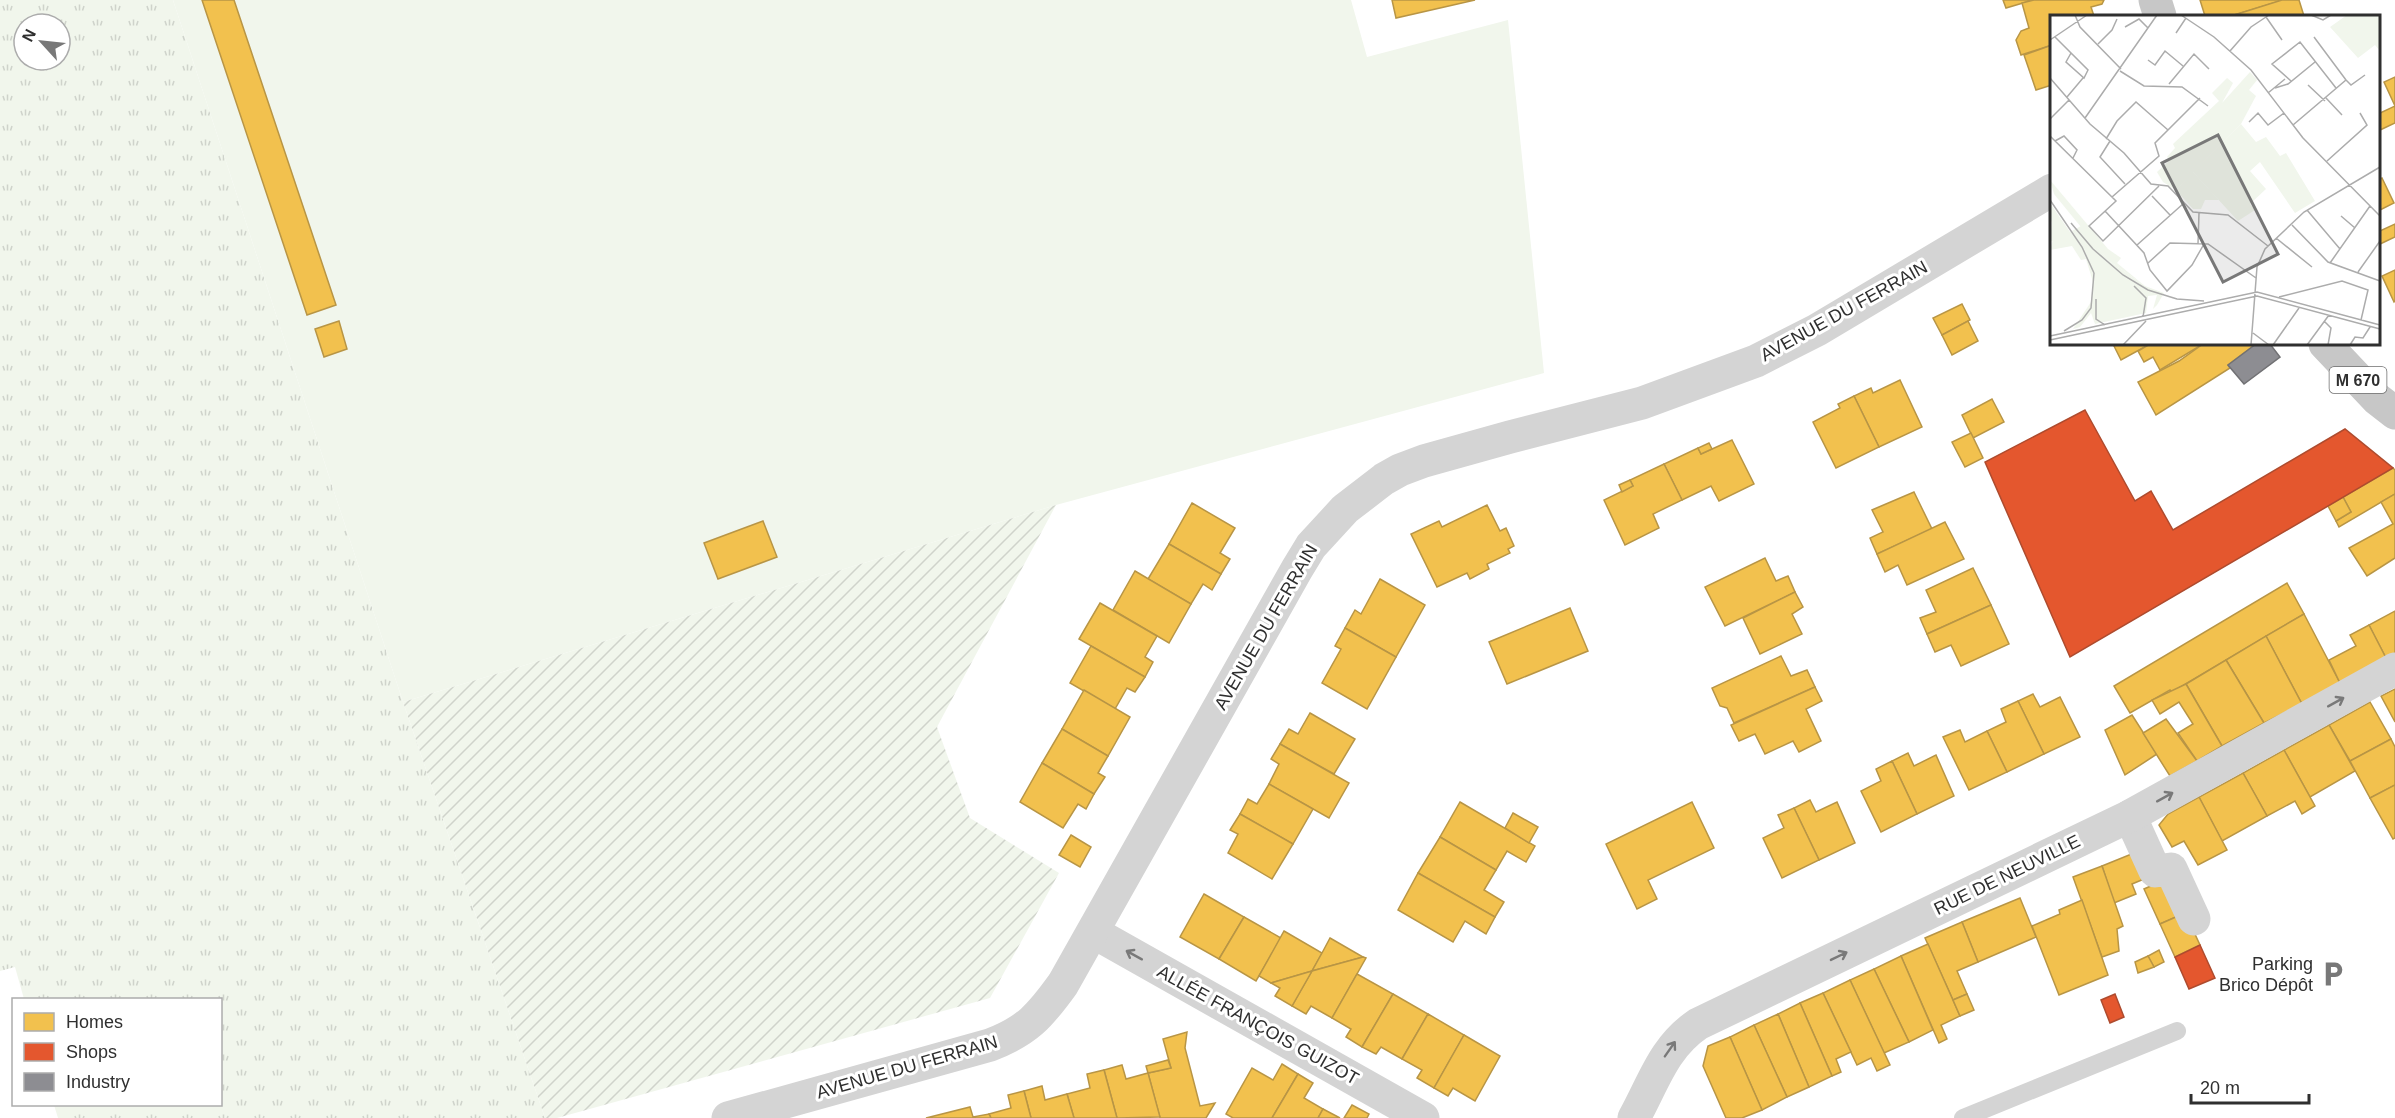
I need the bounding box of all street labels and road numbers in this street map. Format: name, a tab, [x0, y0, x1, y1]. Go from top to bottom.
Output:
street label: AVENUE DU FERRAIN	[1757, 257, 1931, 365]
road number: M 670	[2330, 367, 2386, 393]
street label: AVENUE DU FERRAIN	[1210, 541, 1322, 713]
street label: RUE DE NEUVILLE	[1931, 831, 2083, 919]
street label: ALLÉE FRANÇOIS GUIZOT	[1154, 961, 1362, 1089]
street label: AVENUE DU FERRAIN	[814, 1032, 1000, 1102]

